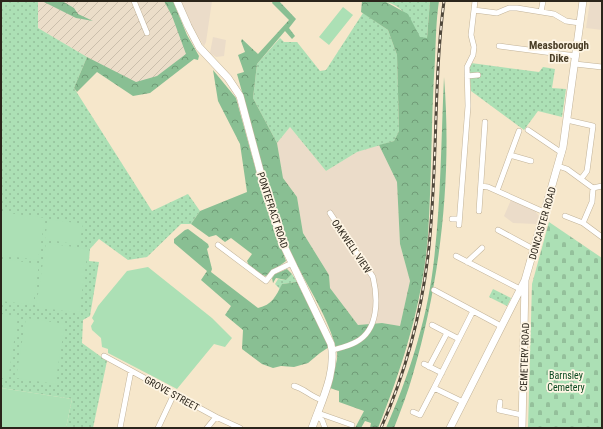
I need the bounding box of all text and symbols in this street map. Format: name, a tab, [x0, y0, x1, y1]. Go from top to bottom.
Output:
district label: Measborough Dike	[529, 39, 589, 65]
street label: PONTEFRACT ROAD	[255, 171, 290, 250]
street label: DONCASTER ROAD	[527, 185, 558, 261]
street label: OAKWELL VIEW	[330, 217, 374, 275]
street label: CEMETERY ROAD	[518, 322, 531, 392]
park label: Barnsley Cemetery	[547, 370, 585, 393]
street label: GROVE STREET	[142, 374, 201, 413]

